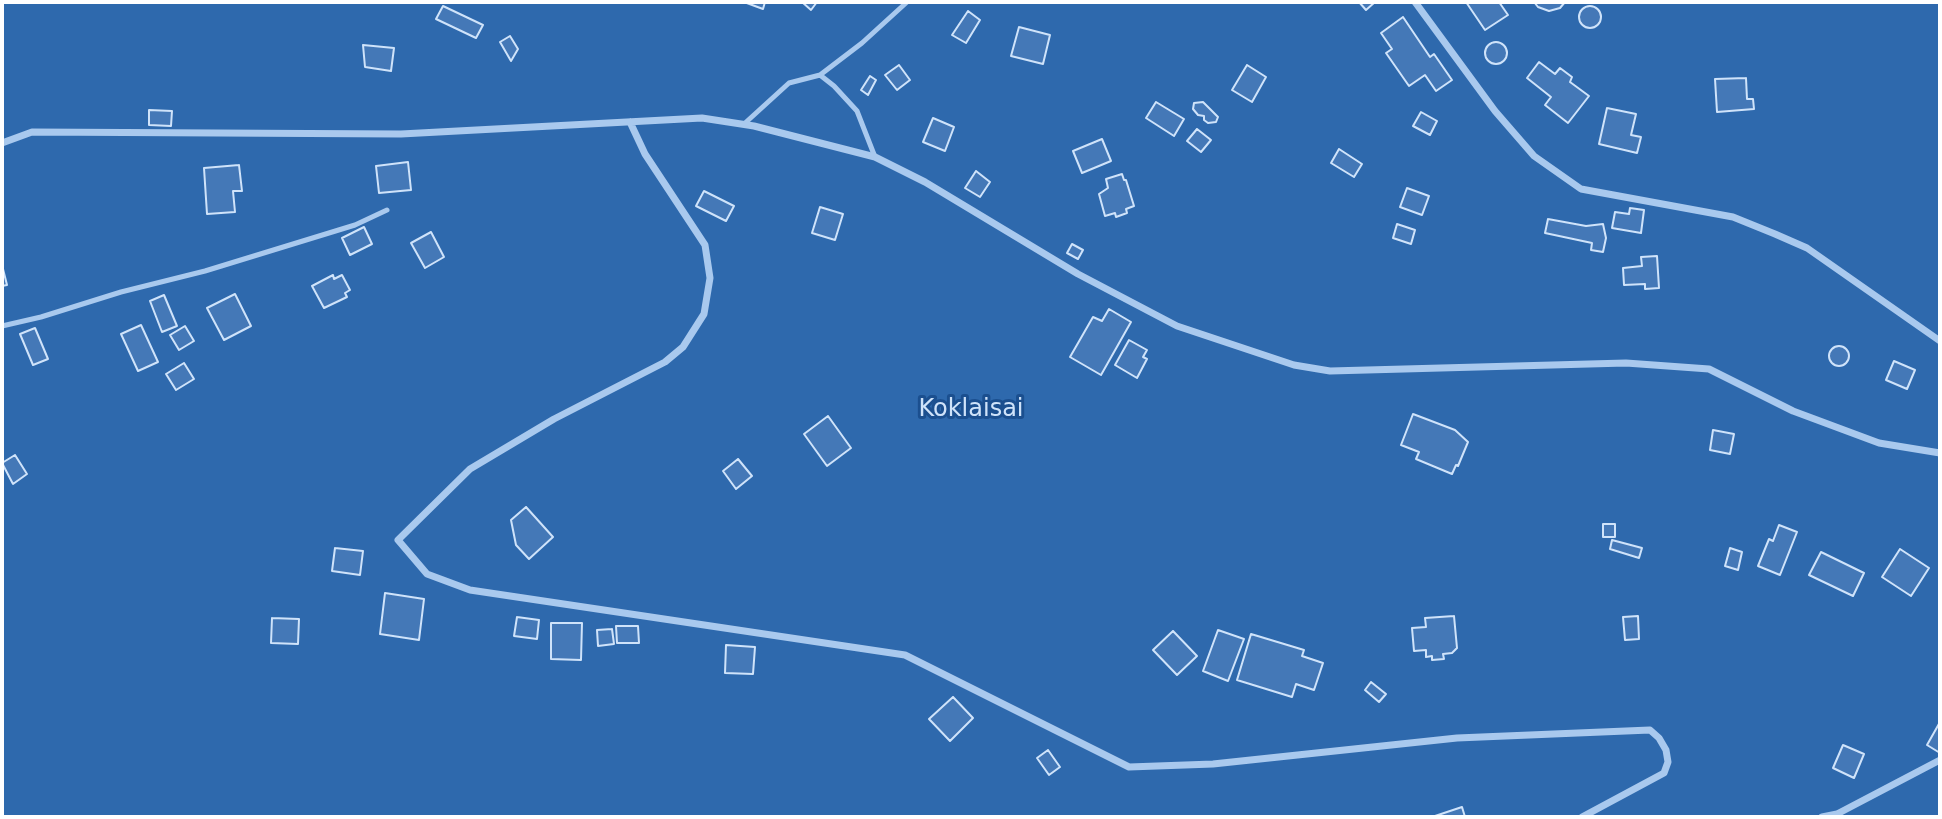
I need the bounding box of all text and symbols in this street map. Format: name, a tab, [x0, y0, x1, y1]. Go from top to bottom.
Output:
park label: Koklaisai	[918, 396, 1024, 424]

